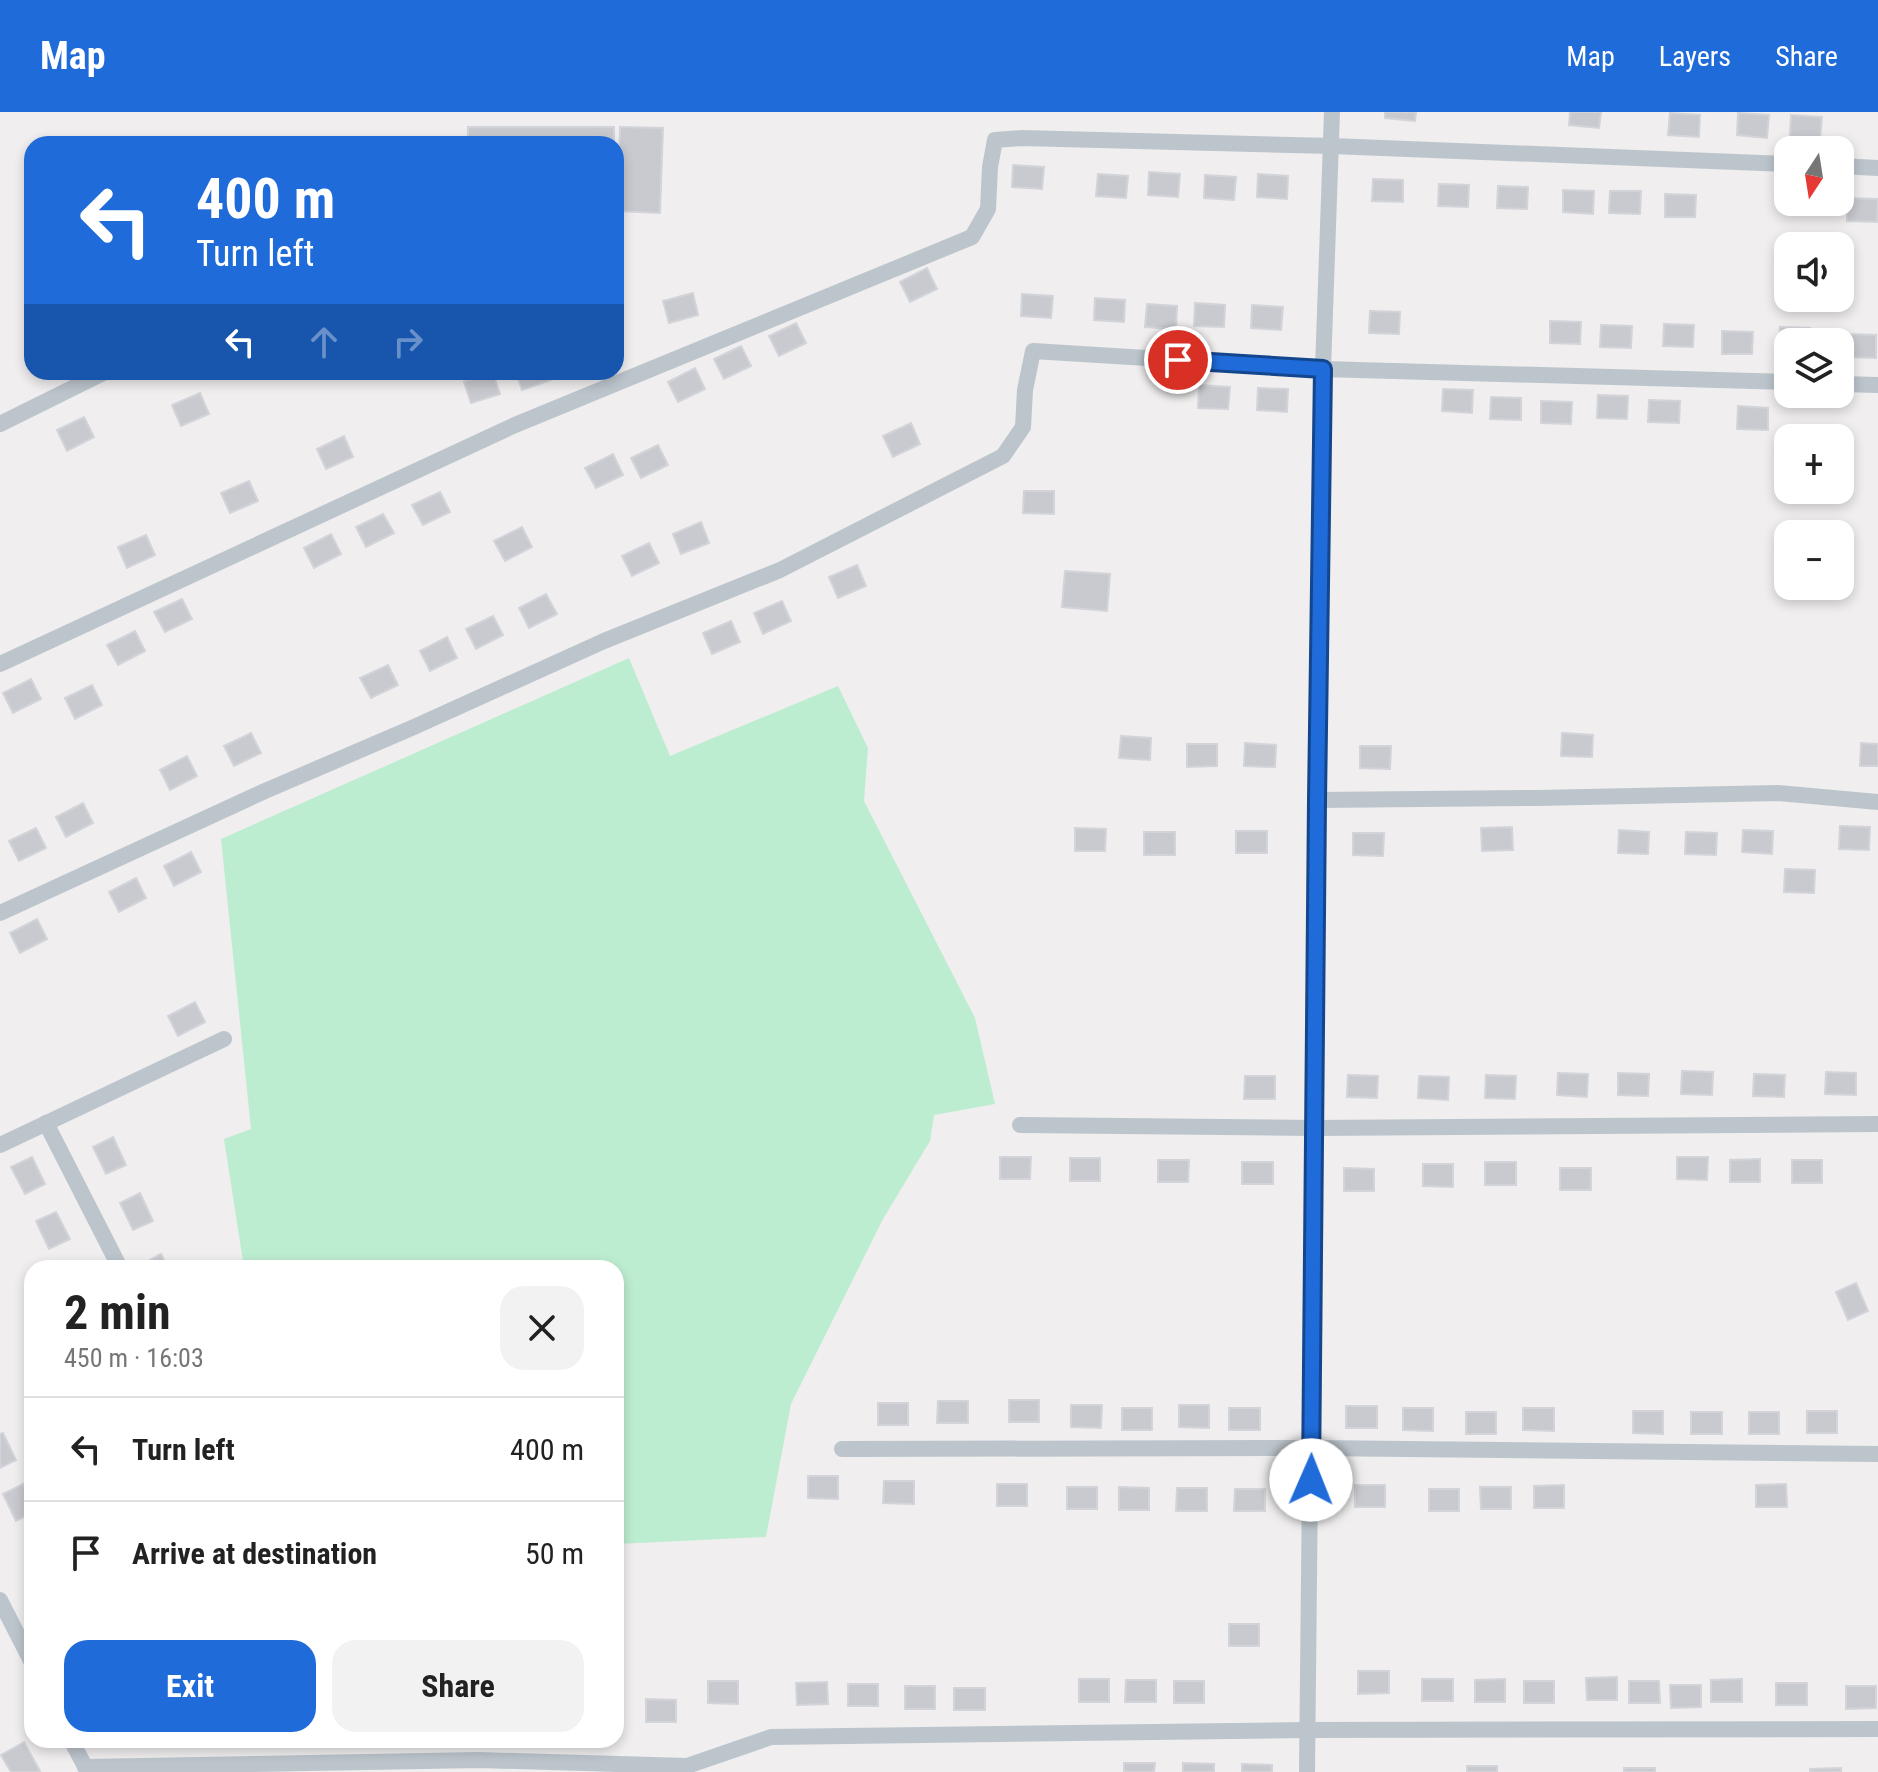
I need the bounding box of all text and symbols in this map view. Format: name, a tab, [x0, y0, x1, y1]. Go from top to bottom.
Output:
text: Map	[40, 34, 106, 78]
text: Map	[1566, 40, 1615, 73]
text: Layers	[1659, 40, 1731, 73]
text: Share	[1775, 40, 1838, 73]
north arrow	[1774, 136, 1854, 216]
map controls	[1774, 136, 1854, 600]
text: 400 m	[196, 166, 335, 232]
icon: left	[64, 168, 168, 272]
button: sound	[1774, 232, 1854, 312]
text: Turn left	[196, 233, 314, 275]
icon: left	[218, 320, 262, 364]
icon: ahead	[302, 320, 346, 364]
icon: right	[386, 320, 430, 364]
pin	[1144, 326, 1212, 394]
button: layers	[1774, 328, 1854, 408]
icon: arrive	[1156, 338, 1200, 382]
button: +	[1774, 424, 1854, 504]
button: −	[1774, 520, 1854, 600]
text: 2 min	[64, 1284, 171, 1341]
button: close	[500, 1286, 584, 1370]
text: 450 m · 16:03	[64, 1343, 204, 1373]
icon: left	[64, 1427, 108, 1471]
text: Turn left	[132, 1432, 235, 1467]
text: 400 m	[510, 1432, 584, 1467]
position arrow	[1269, 1438, 1353, 1522]
icon: arrive	[64, 1531, 108, 1575]
text: Arrive at destination	[132, 1536, 377, 1571]
text: 50 m	[525, 1536, 584, 1571]
button: Exit	[64, 1640, 316, 1732]
button: Share	[332, 1640, 584, 1732]

